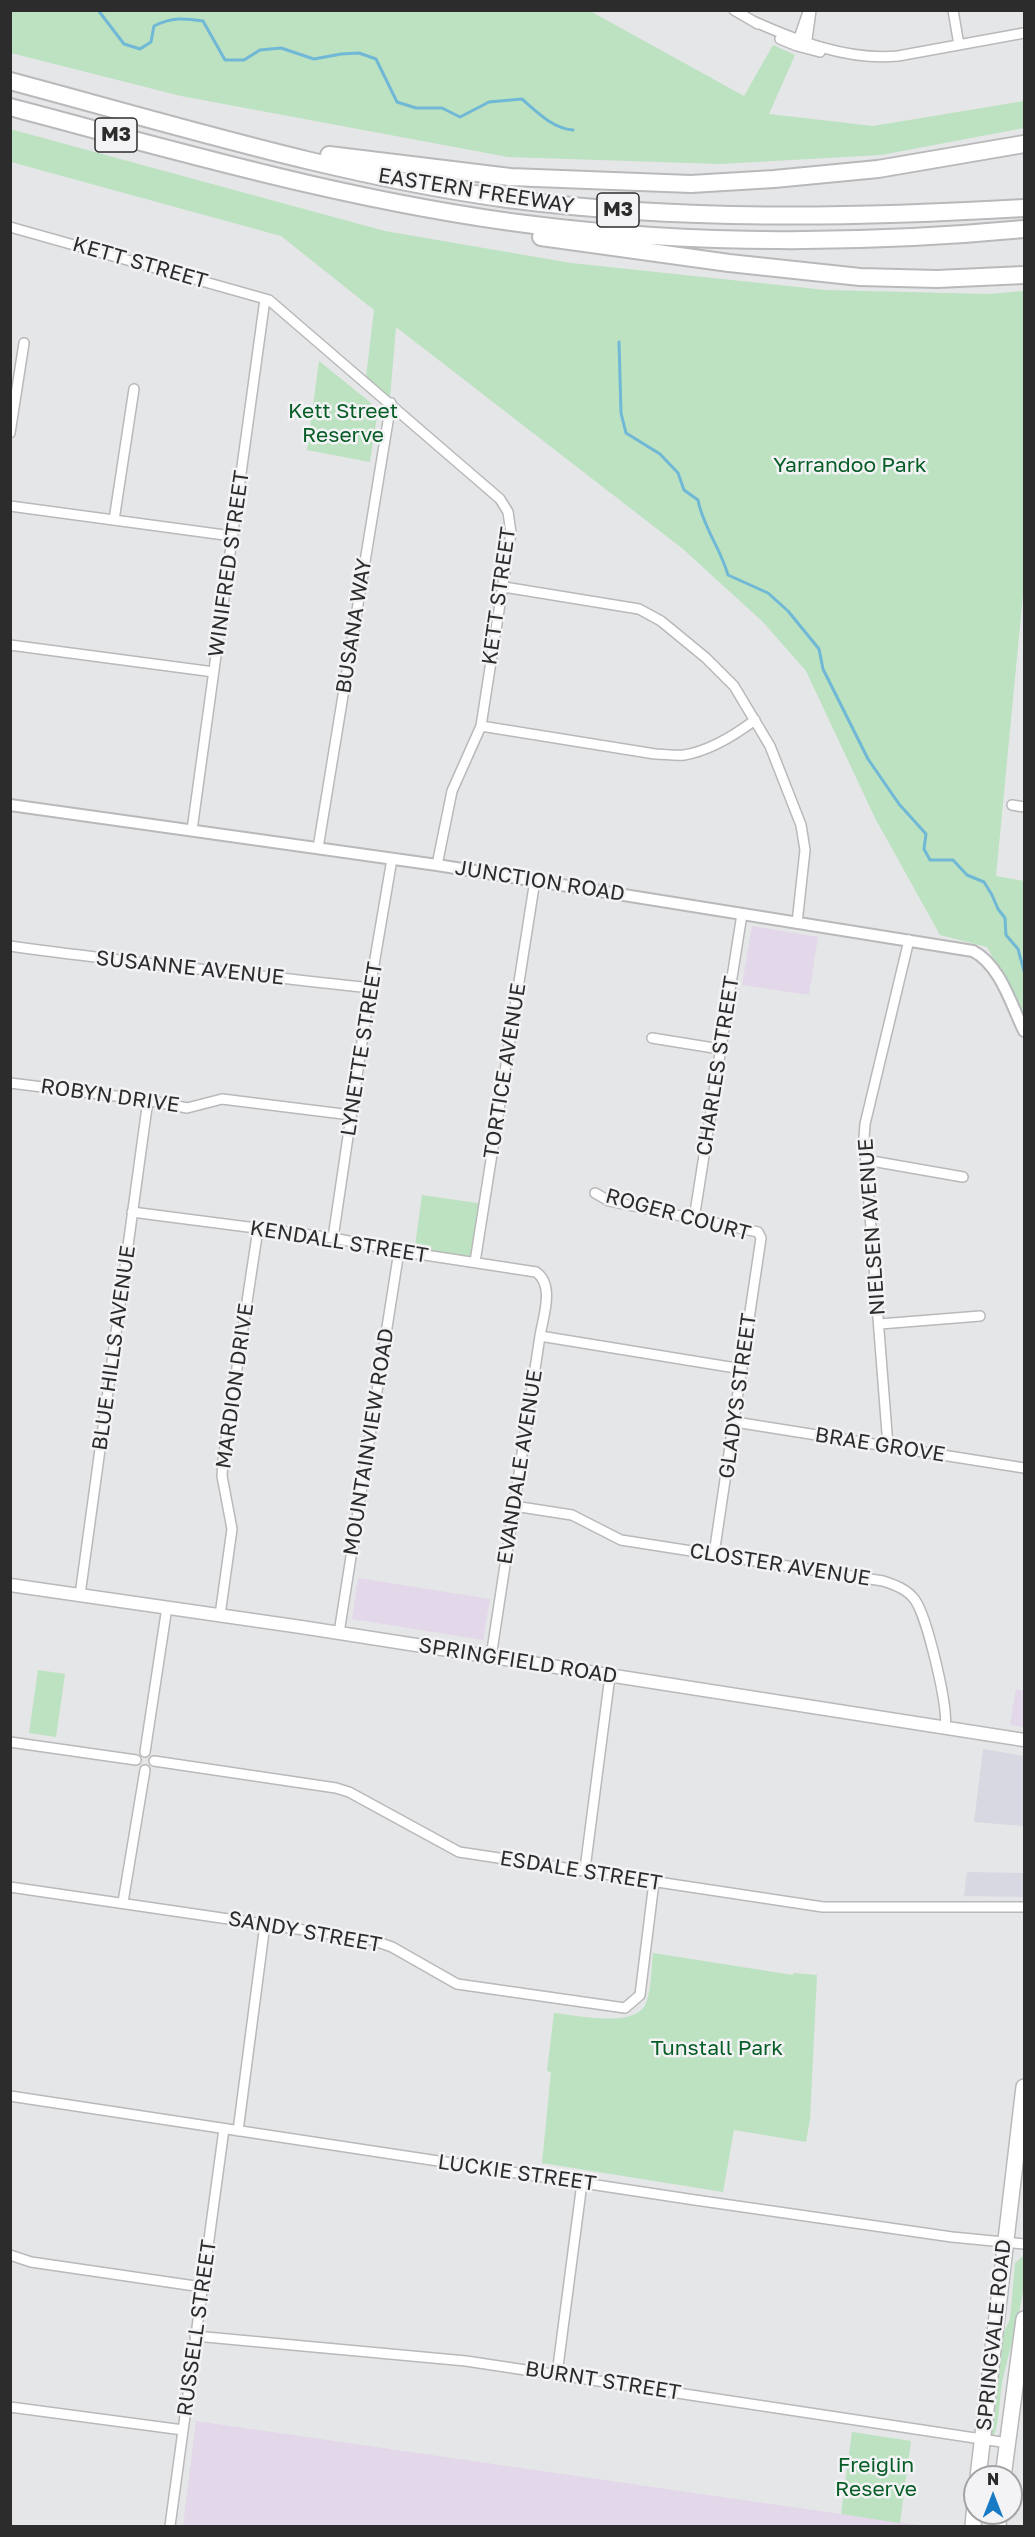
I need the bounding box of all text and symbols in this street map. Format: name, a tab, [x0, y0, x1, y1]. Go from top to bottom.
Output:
road number: M3	[95, 118, 137, 152]
street label: EASTERN FREEWAY	[376, 163, 576, 219]
road number: M3	[597, 193, 639, 227]
street label: KETT STREET	[70, 232, 210, 294]
park label: Kett Street Reserve	[288, 398, 398, 448]
park label: Yarrandoo Park	[773, 452, 927, 478]
street label: WINIFRED STREET	[203, 469, 255, 659]
street label: KETT STREET	[477, 525, 521, 667]
street label: BUSANA WAY	[331, 557, 377, 695]
street label: JUNCTION ROAD	[453, 855, 627, 907]
street label: SUSANNE AVENUE	[95, 946, 285, 990]
street label: LYNETTE STREET	[336, 960, 388, 1138]
street label: CHARLES STREET	[691, 974, 745, 1158]
street label: TORTICE AVENUE	[479, 981, 531, 1161]
street label: ROBYN DRIVE	[39, 1074, 181, 1118]
street label: NIELSEN AVENUE	[853, 1138, 891, 1316]
street label: ROGER COURT	[603, 1184, 753, 1246]
street label: KENDALL STREET	[248, 1215, 430, 1269]
street label: BLUE HILLS AVENUE	[87, 1244, 141, 1452]
street label: MARDION DRIVE	[211, 1302, 259, 1470]
street label: GLADYS STREET	[714, 1312, 762, 1480]
street label: MOUNTAINVIEW ROAD	[339, 1326, 399, 1558]
street label: EVANDALE AVENUE	[492, 1368, 548, 1566]
street label: BRAE GROVE	[813, 1422, 947, 1468]
street label: CLOSTER AVENUE	[688, 1538, 872, 1592]
street label: SPRINGFIELD ROAD	[417, 1633, 619, 1689]
street label: ESDALE STREET	[498, 1846, 664, 1896]
street label: SANDY STREET	[226, 1906, 384, 1958]
park label: Tunstall Park	[651, 2035, 783, 2061]
street label: LUCKIE STREET	[436, 2149, 598, 2197]
street label: RUSSELL STREET	[172, 2238, 222, 2418]
street label: SPRINGVALE ROAD	[971, 2238, 1017, 2432]
street label: BURNT STREET	[523, 2356, 683, 2406]
park label: Freiglin Reserve	[835, 2452, 917, 2502]
north arrow	[963, 2465, 1023, 2525]
text: N	[987, 2469, 999, 2489]

